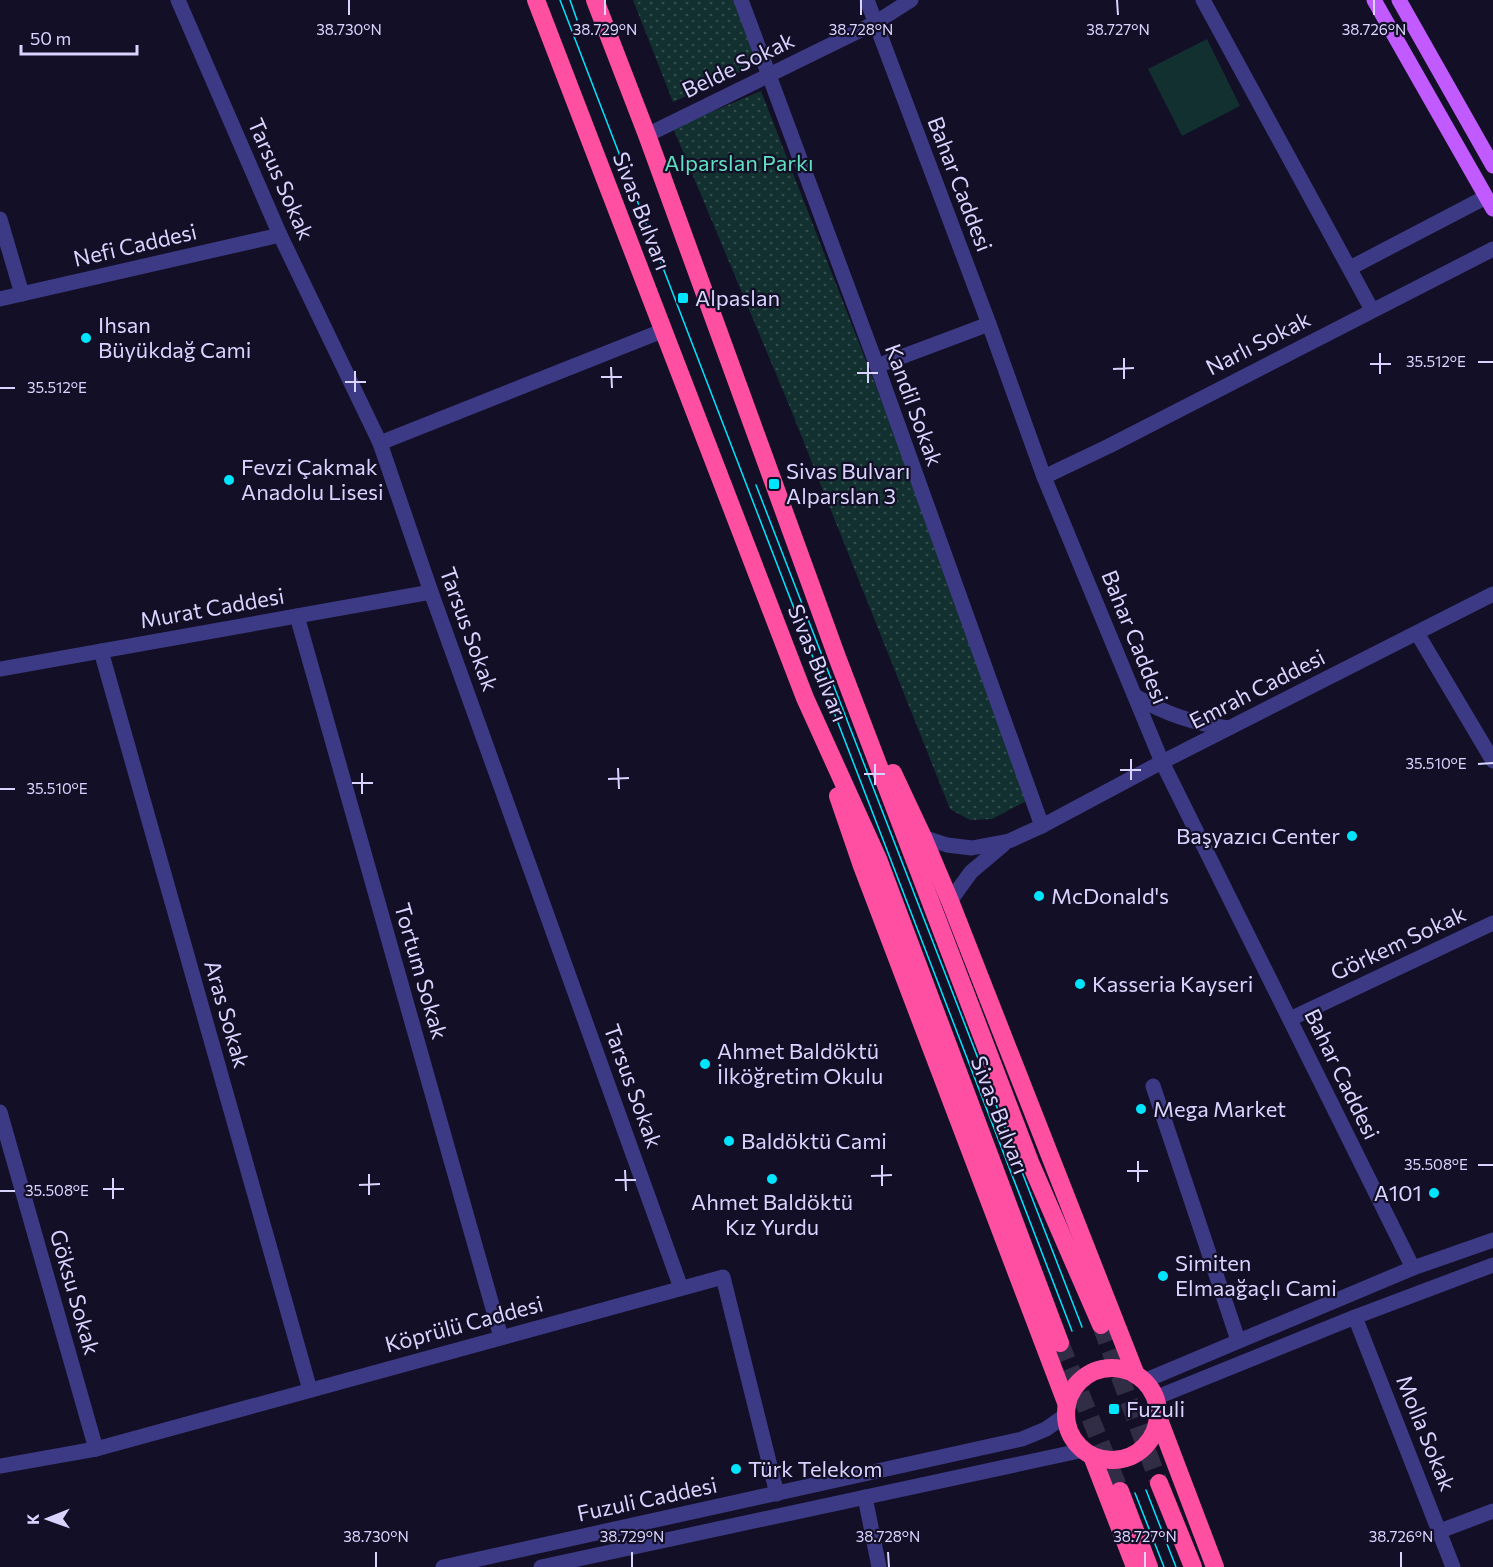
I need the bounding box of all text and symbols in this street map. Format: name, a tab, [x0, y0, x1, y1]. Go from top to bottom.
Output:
scale bar	[21, 18, 136, 56]
text: 38.730°N	[316, 20, 382, 38]
text: 38.729°N	[573, 20, 637, 38]
text: 38.728°N	[829, 20, 893, 38]
text: 38.727°N	[1086, 20, 1150, 38]
text: 38.726°N	[1342, 20, 1406, 38]
street label: Belde Sokak	[677, 26, 798, 103]
text: 50 m	[30, 27, 71, 49]
street label: Bahar Caddesi	[922, 113, 999, 255]
street label: Tarsus Sokak	[243, 114, 320, 244]
street label: Sivas Bulvarı	[608, 148, 677, 274]
park label: Alparslan Parkı	[664, 149, 814, 176]
street label: Nefi Caddesi	[71, 217, 199, 272]
place label: Alpaslan	[695, 284, 780, 311]
marker: Alpaslan	[676, 291, 690, 305]
street label: Narlı Sokak	[1201, 305, 1315, 380]
place label: Ihsan Büyükdağ Cami	[98, 311, 251, 363]
marker: Ihsan Büyükdağ Cami	[79, 331, 93, 345]
street label: Kandil Sokak	[880, 340, 949, 470]
text: 35.512°E	[1406, 352, 1466, 370]
text: 35.512°E	[27, 378, 87, 396]
place label: Fevzi Çakmak Anadolu Lisesi	[241, 453, 384, 505]
place label: Sivas Bulvarı Alparslan 3	[786, 457, 910, 509]
marker: Fevzi Çakmak Anadolu Lisesi	[222, 473, 236, 487]
marker: Sivas Bulvarı Alparslan 3	[767, 477, 781, 491]
street label: Tarsus Sokak	[435, 563, 504, 695]
street label: Bahar Caddesi	[1096, 566, 1175, 708]
street label: Murat Caddesi	[138, 582, 286, 633]
street label: Sivas Bulvarı	[783, 600, 854, 726]
street label: Emrah Caddesi	[1185, 643, 1329, 734]
text: 35.510°E	[1405, 754, 1467, 772]
text: 35.510°E	[26, 779, 88, 797]
place label: Başyazıcı Center	[1176, 822, 1340, 849]
marker: Başyazıcı Center	[1345, 829, 1359, 843]
place label: McDonald's	[1051, 882, 1169, 909]
marker: McDonald's	[1032, 889, 1046, 903]
street label: Görkem Sokak	[1326, 899, 1470, 986]
street label: Tortum Sokak	[389, 900, 454, 1042]
street label: Aras Sokak	[199, 957, 256, 1071]
place label: Kasseria Kayseri	[1092, 970, 1253, 997]
marker: Kasseria Kayseri	[1073, 977, 1087, 991]
street label: Bahar Caddesi	[1299, 1004, 1386, 1144]
street label: Tarsus Sokak	[599, 1020, 668, 1152]
place label: Ahmet Baldöktü İlköğretim Okulu	[717, 1037, 883, 1089]
street label: Sivas Bulvarı	[966, 1052, 1035, 1178]
marker: Ahmet Baldöktü İlköğretim Okulu	[698, 1057, 712, 1071]
place label: Mega Market	[1153, 1095, 1286, 1122]
marker: Mega Market	[1134, 1102, 1148, 1116]
place label: Baldöktü Cami	[741, 1127, 887, 1154]
marker: Baldöktü Cami	[722, 1134, 736, 1148]
text: 35.508°E	[1404, 1155, 1468, 1173]
marker: Ahmet Baldöktü Kız Yurdu	[765, 1172, 779, 1186]
place label: A101	[1374, 1179, 1422, 1206]
text: 35.508°E	[25, 1181, 89, 1199]
marker: A101	[1427, 1186, 1441, 1200]
place label: Ahmet Baldöktü Kız Yurdu	[691, 1188, 853, 1240]
street label: Göksu Sokak	[45, 1226, 106, 1358]
place label: Simiten Elmaağaçlı Cami	[1175, 1249, 1337, 1301]
marker: Simiten Elmaağaçlı Cami	[1156, 1269, 1170, 1283]
street label: Köprülü Caddesi	[382, 1289, 546, 1358]
street label: Molla Sokak	[1391, 1371, 1462, 1495]
place label: Fuzuli	[1126, 1395, 1185, 1422]
marker: Fuzuli	[1107, 1402, 1121, 1416]
place label: Türk Telekom	[748, 1455, 882, 1482]
marker: Türk Telekom	[729, 1462, 743, 1476]
street label: Fuzuli Caddesi	[574, 1470, 719, 1527]
north arrow	[18, 1489, 78, 1549]
text: K	[23, 1514, 42, 1525]
text: 38.730°N	[343, 1527, 409, 1545]
text: 38.729°N	[600, 1527, 664, 1545]
text: 38.728°N	[856, 1527, 920, 1545]
text: 38.727°N	[1113, 1527, 1177, 1545]
text: 38.726°N	[1369, 1527, 1433, 1545]

